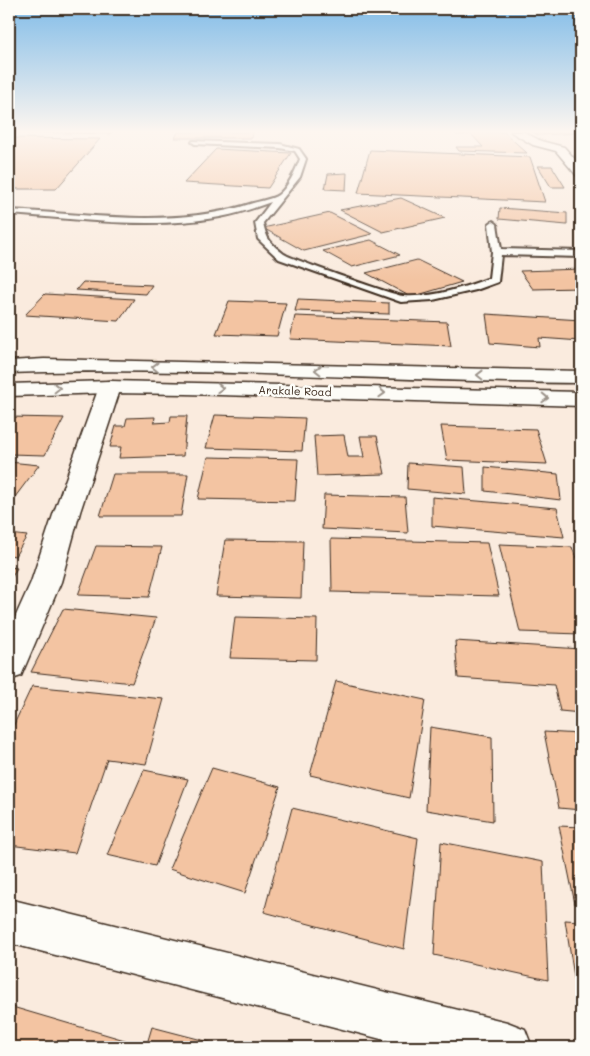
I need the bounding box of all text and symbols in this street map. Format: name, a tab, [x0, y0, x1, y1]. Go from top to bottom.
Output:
one-way arrow	[151, 362, 158, 372]
one-way arrow	[313, 365, 321, 376]
one-way arrow	[476, 369, 484, 380]
street label: Arakale Road	[258, 382, 332, 399]
one-way arrow	[54, 383, 62, 393]
one-way arrow	[216, 383, 224, 394]
one-way arrow	[379, 388, 387, 398]
one-way arrow	[542, 393, 549, 403]

